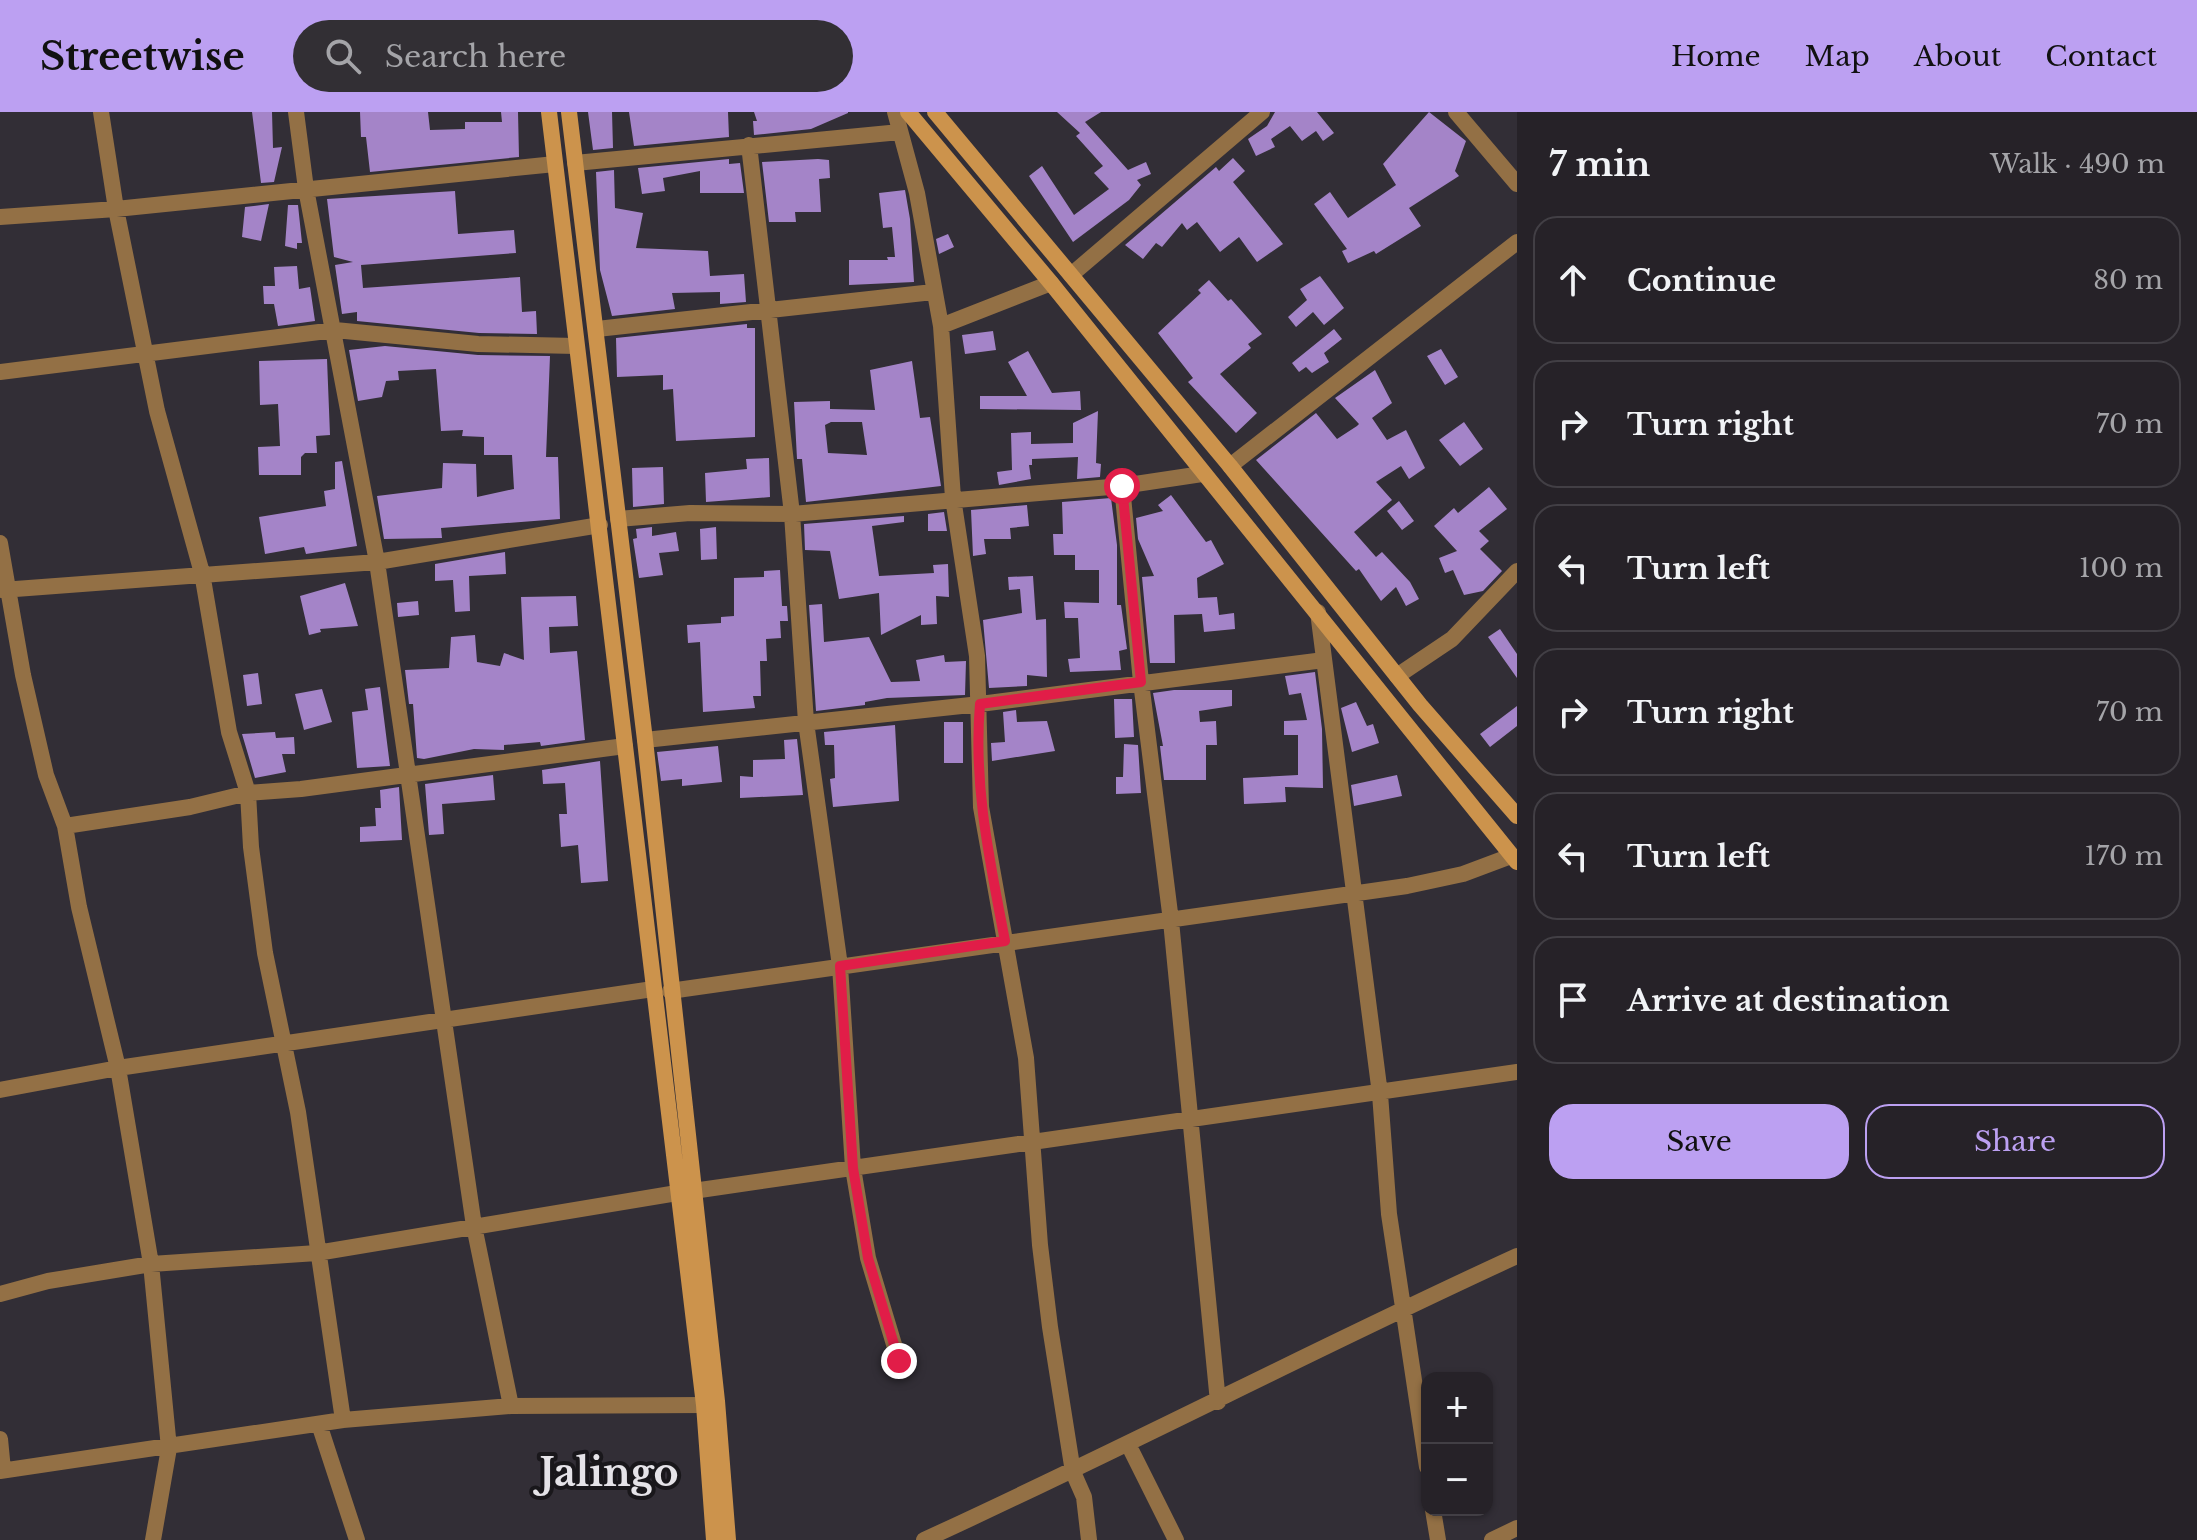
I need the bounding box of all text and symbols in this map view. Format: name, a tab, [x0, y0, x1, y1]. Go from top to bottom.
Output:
search box	[293, 20, 853, 92]
text: Streetwise	[40, 33, 245, 80]
icon: search	[321, 34, 365, 78]
text: Search here	[385, 38, 566, 75]
text: Home	[1671, 39, 1761, 74]
text: Map	[1805, 39, 1870, 74]
text: About	[1914, 39, 2001, 74]
text: Contact	[2045, 39, 2157, 74]
text: 7 min	[1549, 143, 1650, 185]
text: Walk · 490 m	[1990, 148, 2165, 180]
icon: ahead	[1551, 258, 1595, 302]
text: Continue	[1627, 262, 1776, 299]
text: 80 m	[2093, 264, 2163, 296]
icon: right	[1551, 402, 1595, 446]
text: Turn right	[1627, 406, 1794, 443]
text: 70 m	[2096, 408, 2163, 440]
route start	[1104, 468, 1140, 504]
icon: left	[1551, 546, 1595, 590]
text: Turn left	[1627, 550, 1770, 587]
text: 100 m	[2079, 552, 2163, 584]
icon: right	[1551, 690, 1595, 734]
text: Turn right	[1627, 694, 1794, 731]
text: 70 m	[2096, 696, 2163, 728]
icon: left	[1551, 834, 1595, 878]
text: Turn left	[1627, 838, 1770, 875]
text: 170 m	[2084, 840, 2163, 872]
icon: arrive	[1551, 978, 1595, 1022]
text: Arrive at destination	[1627, 982, 1950, 1019]
button: Save	[1549, 1104, 1849, 1179]
button: Share	[1865, 1104, 2165, 1179]
route end	[881, 1343, 917, 1379]
map controls	[1421, 1372, 1493, 1516]
button: +	[1421, 1372, 1493, 1444]
button: −	[1421, 1444, 1493, 1516]
district label: Jalingo	[532, 1449, 679, 1496]

